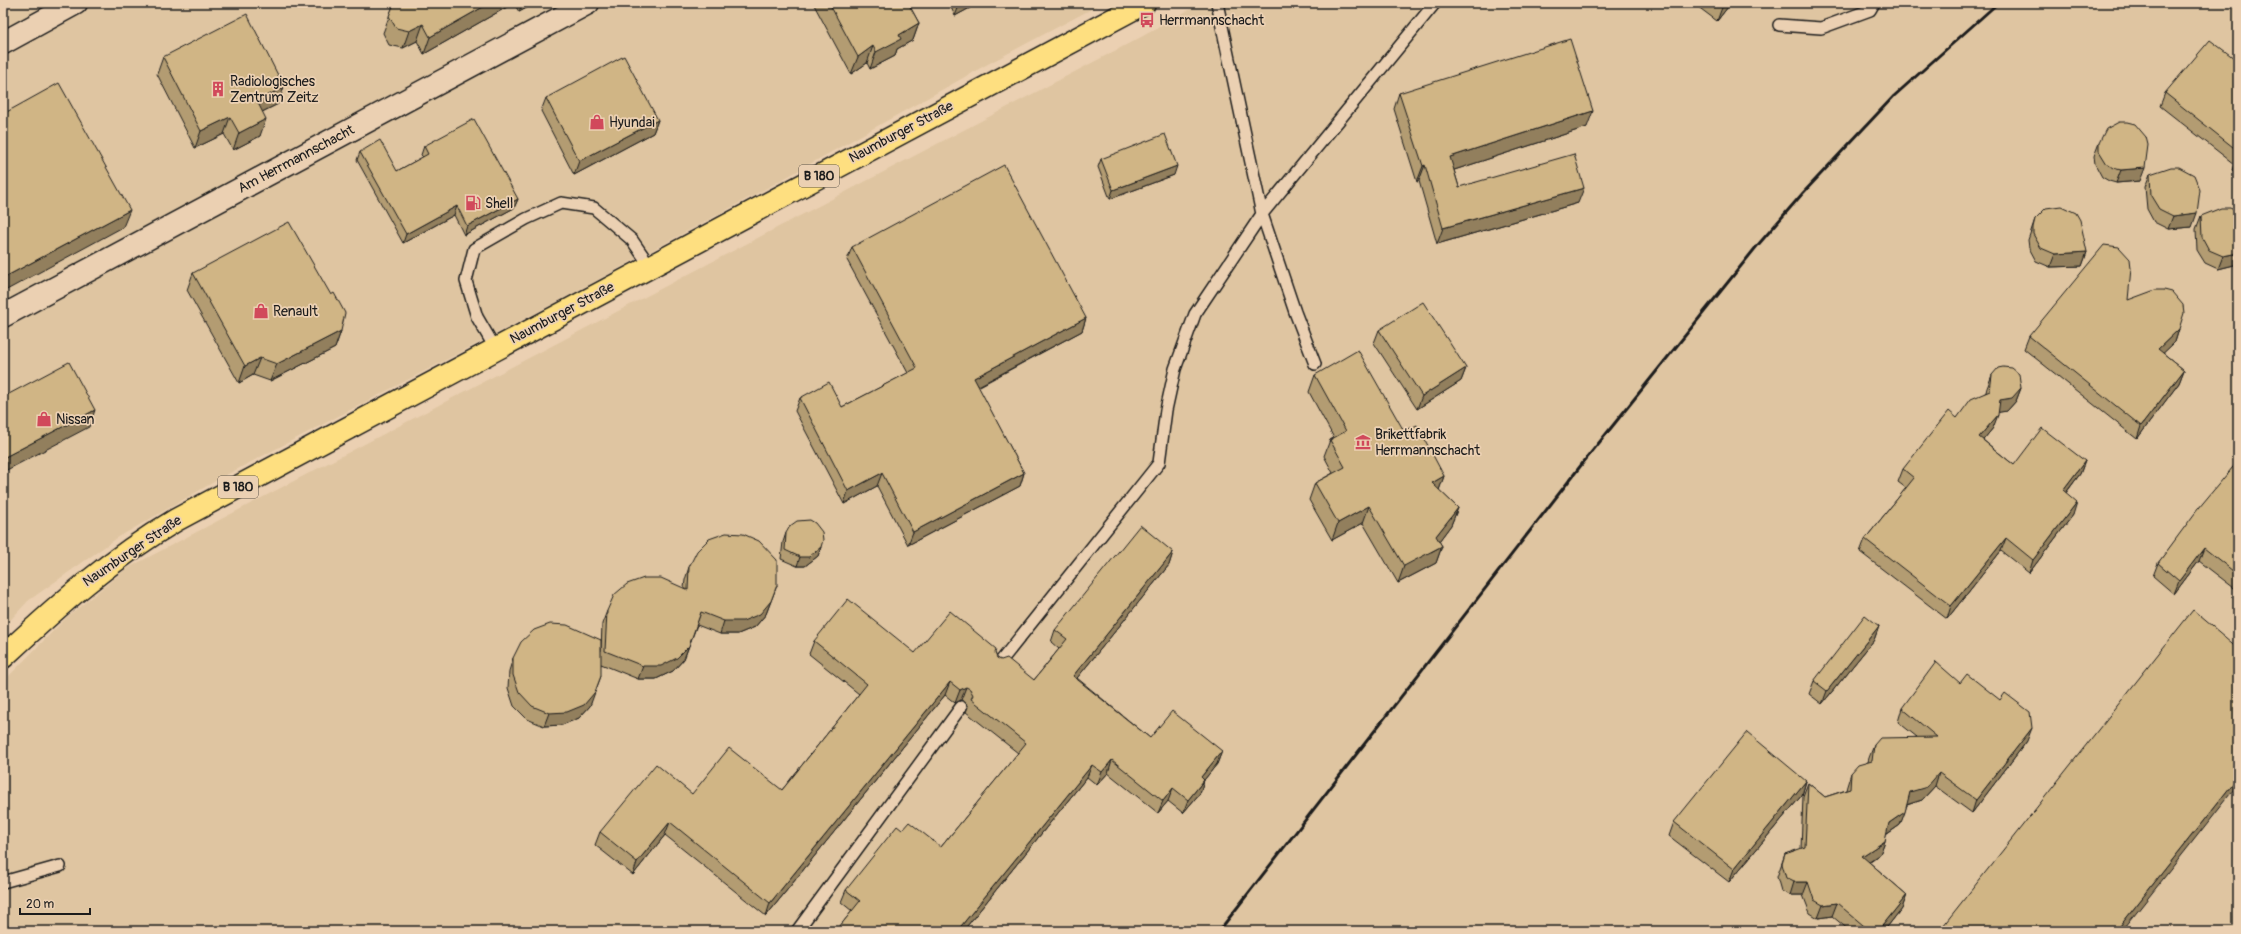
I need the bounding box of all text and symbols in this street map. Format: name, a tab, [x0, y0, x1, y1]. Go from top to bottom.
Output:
bus stop icon: Herrmannschacht	[1138, 11, 1156, 29]
place label: Herrmannschacht	[1159, 12, 1264, 29]
place label: Radiologisches Zentrum Zeitz	[230, 73, 319, 106]
building icon: Radiologisches Zentrum Zeitz	[209, 80, 227, 98]
street label: Naumburger Straße	[846, 97, 956, 167]
shop icon: Hyundai	[588, 113, 606, 131]
place label: Hyundai	[609, 114, 655, 131]
street label: Am Herrmannschacht	[235, 121, 357, 197]
road number: B 180	[799, 165, 839, 187]
fuel station icon: Shell	[464, 194, 482, 212]
place label: Shell	[485, 195, 513, 212]
street label: Naumburger Straße	[507, 278, 617, 348]
shop icon: Renault	[252, 302, 270, 320]
place label: Renault	[273, 303, 318, 320]
shop icon: Nissan	[35, 410, 53, 428]
place label: Nissan	[56, 411, 95, 428]
place label: Brikettfabrik Herrmannschacht	[1375, 426, 1480, 459]
museum icon: Brikettfabrik Herrmannschacht	[1354, 433, 1372, 451]
road number: B 180	[218, 476, 258, 498]
street label: Naumburger Straße	[79, 512, 185, 590]
scale bar	[20, 890, 90, 916]
text: 20 m	[26, 897, 55, 912]

